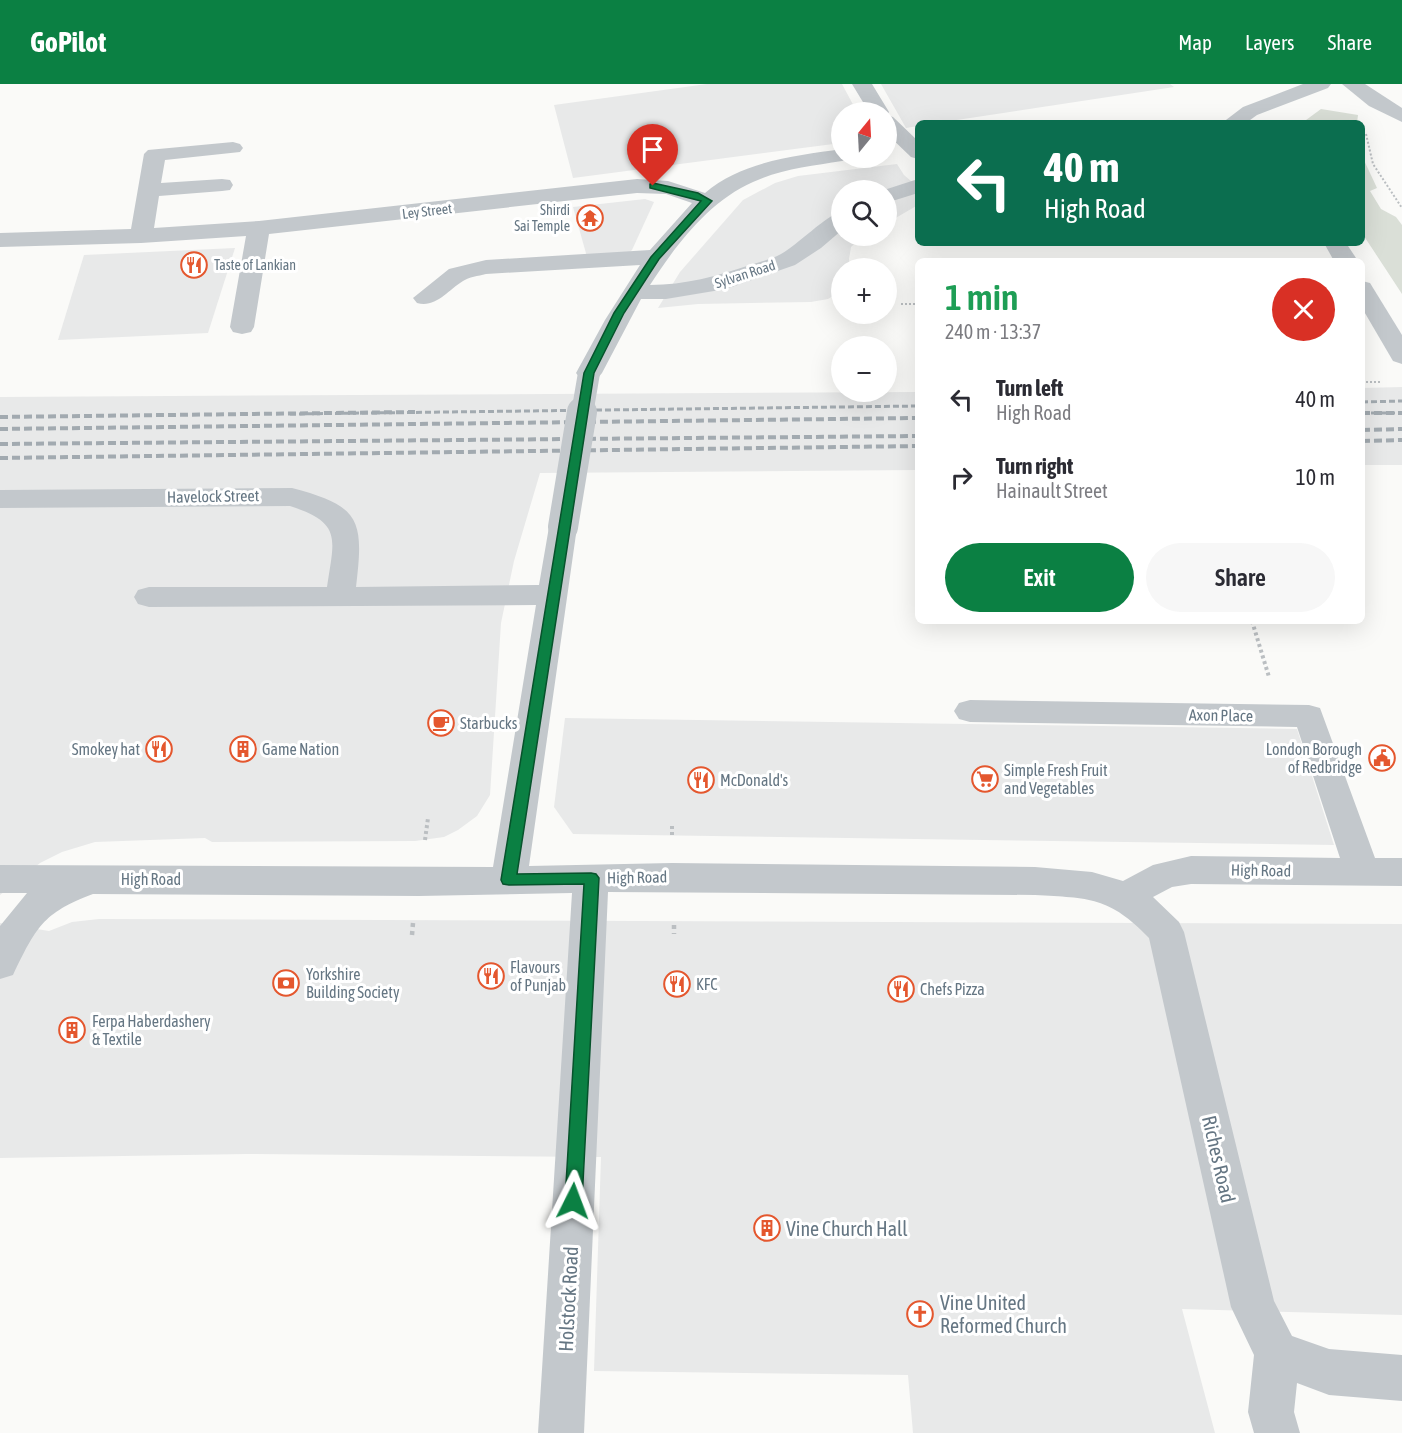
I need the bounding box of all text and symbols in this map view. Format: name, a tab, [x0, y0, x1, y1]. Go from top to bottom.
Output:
text: GoPilot	[30, 26, 106, 58]
text: Map	[1178, 30, 1212, 54]
text: Layers	[1245, 30, 1295, 54]
text: Share	[1328, 30, 1372, 54]
north arrow	[831, 102, 897, 168]
map controls	[831, 102, 897, 402]
pin	[627, 124, 678, 186]
icon: arrive	[636, 133, 669, 166]
text: 40 m	[1044, 143, 1119, 191]
icon: left	[945, 144, 1023, 222]
button: search	[831, 180, 897, 246]
text: High Road	[1044, 193, 1146, 224]
street label: Ley Street	[401, 200, 453, 222]
place label: Shirdi Sai Temple	[514, 202, 570, 234]
temple icon: Shirdi Sai Temple	[575, 203, 605, 233]
restaurant icon: Taste of Lankian	[179, 250, 209, 280]
place label: Taste of Lankian	[214, 257, 296, 273]
street label: Sylvan Road	[713, 257, 777, 291]
button: +	[831, 258, 897, 324]
text: 1 min	[945, 276, 1019, 318]
button: close	[1272, 278, 1335, 341]
text: 240 m · 13:37	[945, 320, 1041, 343]
button: −	[831, 336, 897, 402]
text: Turn left	[996, 375, 1063, 401]
icon: left	[945, 383, 978, 416]
text: 40 m	[1295, 386, 1335, 412]
text: High Road	[996, 401, 1071, 424]
text: Turn right	[996, 453, 1073, 479]
icon: right	[945, 461, 978, 494]
text: 10 m	[1295, 464, 1335, 490]
text: Hainault Street	[996, 479, 1108, 502]
street label: Havelock Street	[167, 486, 260, 506]
button: Exit	[945, 543, 1134, 612]
button: Share	[1146, 543, 1335, 612]
street label: Axon Place	[1189, 705, 1253, 725]
cafe icon: Starbucks	[426, 708, 456, 738]
place label: Starbucks	[460, 714, 518, 732]
restaurant icon: Smokey hat	[144, 734, 174, 764]
building icon: Game Nation	[228, 734, 258, 764]
place label: Smokey hat	[72, 740, 140, 759]
place label: Game Nation	[262, 740, 339, 758]
place label: London Borough of Redbridge	[1266, 740, 1362, 777]
public building icon: London Borough of Redbridge	[1367, 743, 1397, 773]
place label: Simple Fresh Fruit and Vegetables	[1004, 761, 1108, 798]
supermarket icon: Simple Fresh Fruit and Vegetables	[970, 764, 1000, 794]
restaurant icon: McDonald's	[686, 765, 716, 795]
place label: McDonald's	[720, 771, 789, 789]
street label: High Road	[1231, 860, 1291, 881]
street label: High Road	[607, 867, 667, 888]
street label: High Road	[121, 870, 181, 889]
place label: Flavours of Punjab	[510, 958, 566, 995]
restaurant icon: Flavours of Punjab	[476, 961, 506, 991]
place label: Yorkshire Building Society	[306, 965, 400, 1002]
bank icon: Yorkshire Building Society	[271, 968, 301, 998]
restaurant icon: KFC	[662, 969, 692, 999]
restaurant icon: Chefs Pizza	[886, 974, 916, 1004]
place label: KFC	[696, 975, 718, 993]
place label: Chefs Pizza	[920, 980, 985, 998]
place label: Ferpa Haberdashery & Textile	[92, 1012, 211, 1048]
building icon: Ferpa Haberdashery & Textile	[57, 1015, 87, 1045]
street label: Riches Road	[1198, 1113, 1240, 1205]
position arrow	[541, 1169, 605, 1233]
building icon: Vine Church Hall	[752, 1213, 782, 1243]
place label: Vine Church Hall	[786, 1217, 908, 1240]
street label: Holstock Road	[554, 1246, 582, 1352]
place label: Vine United Reformed Church	[940, 1291, 1067, 1337]
church icon: Vine United Reformed Church	[905, 1299, 935, 1329]

